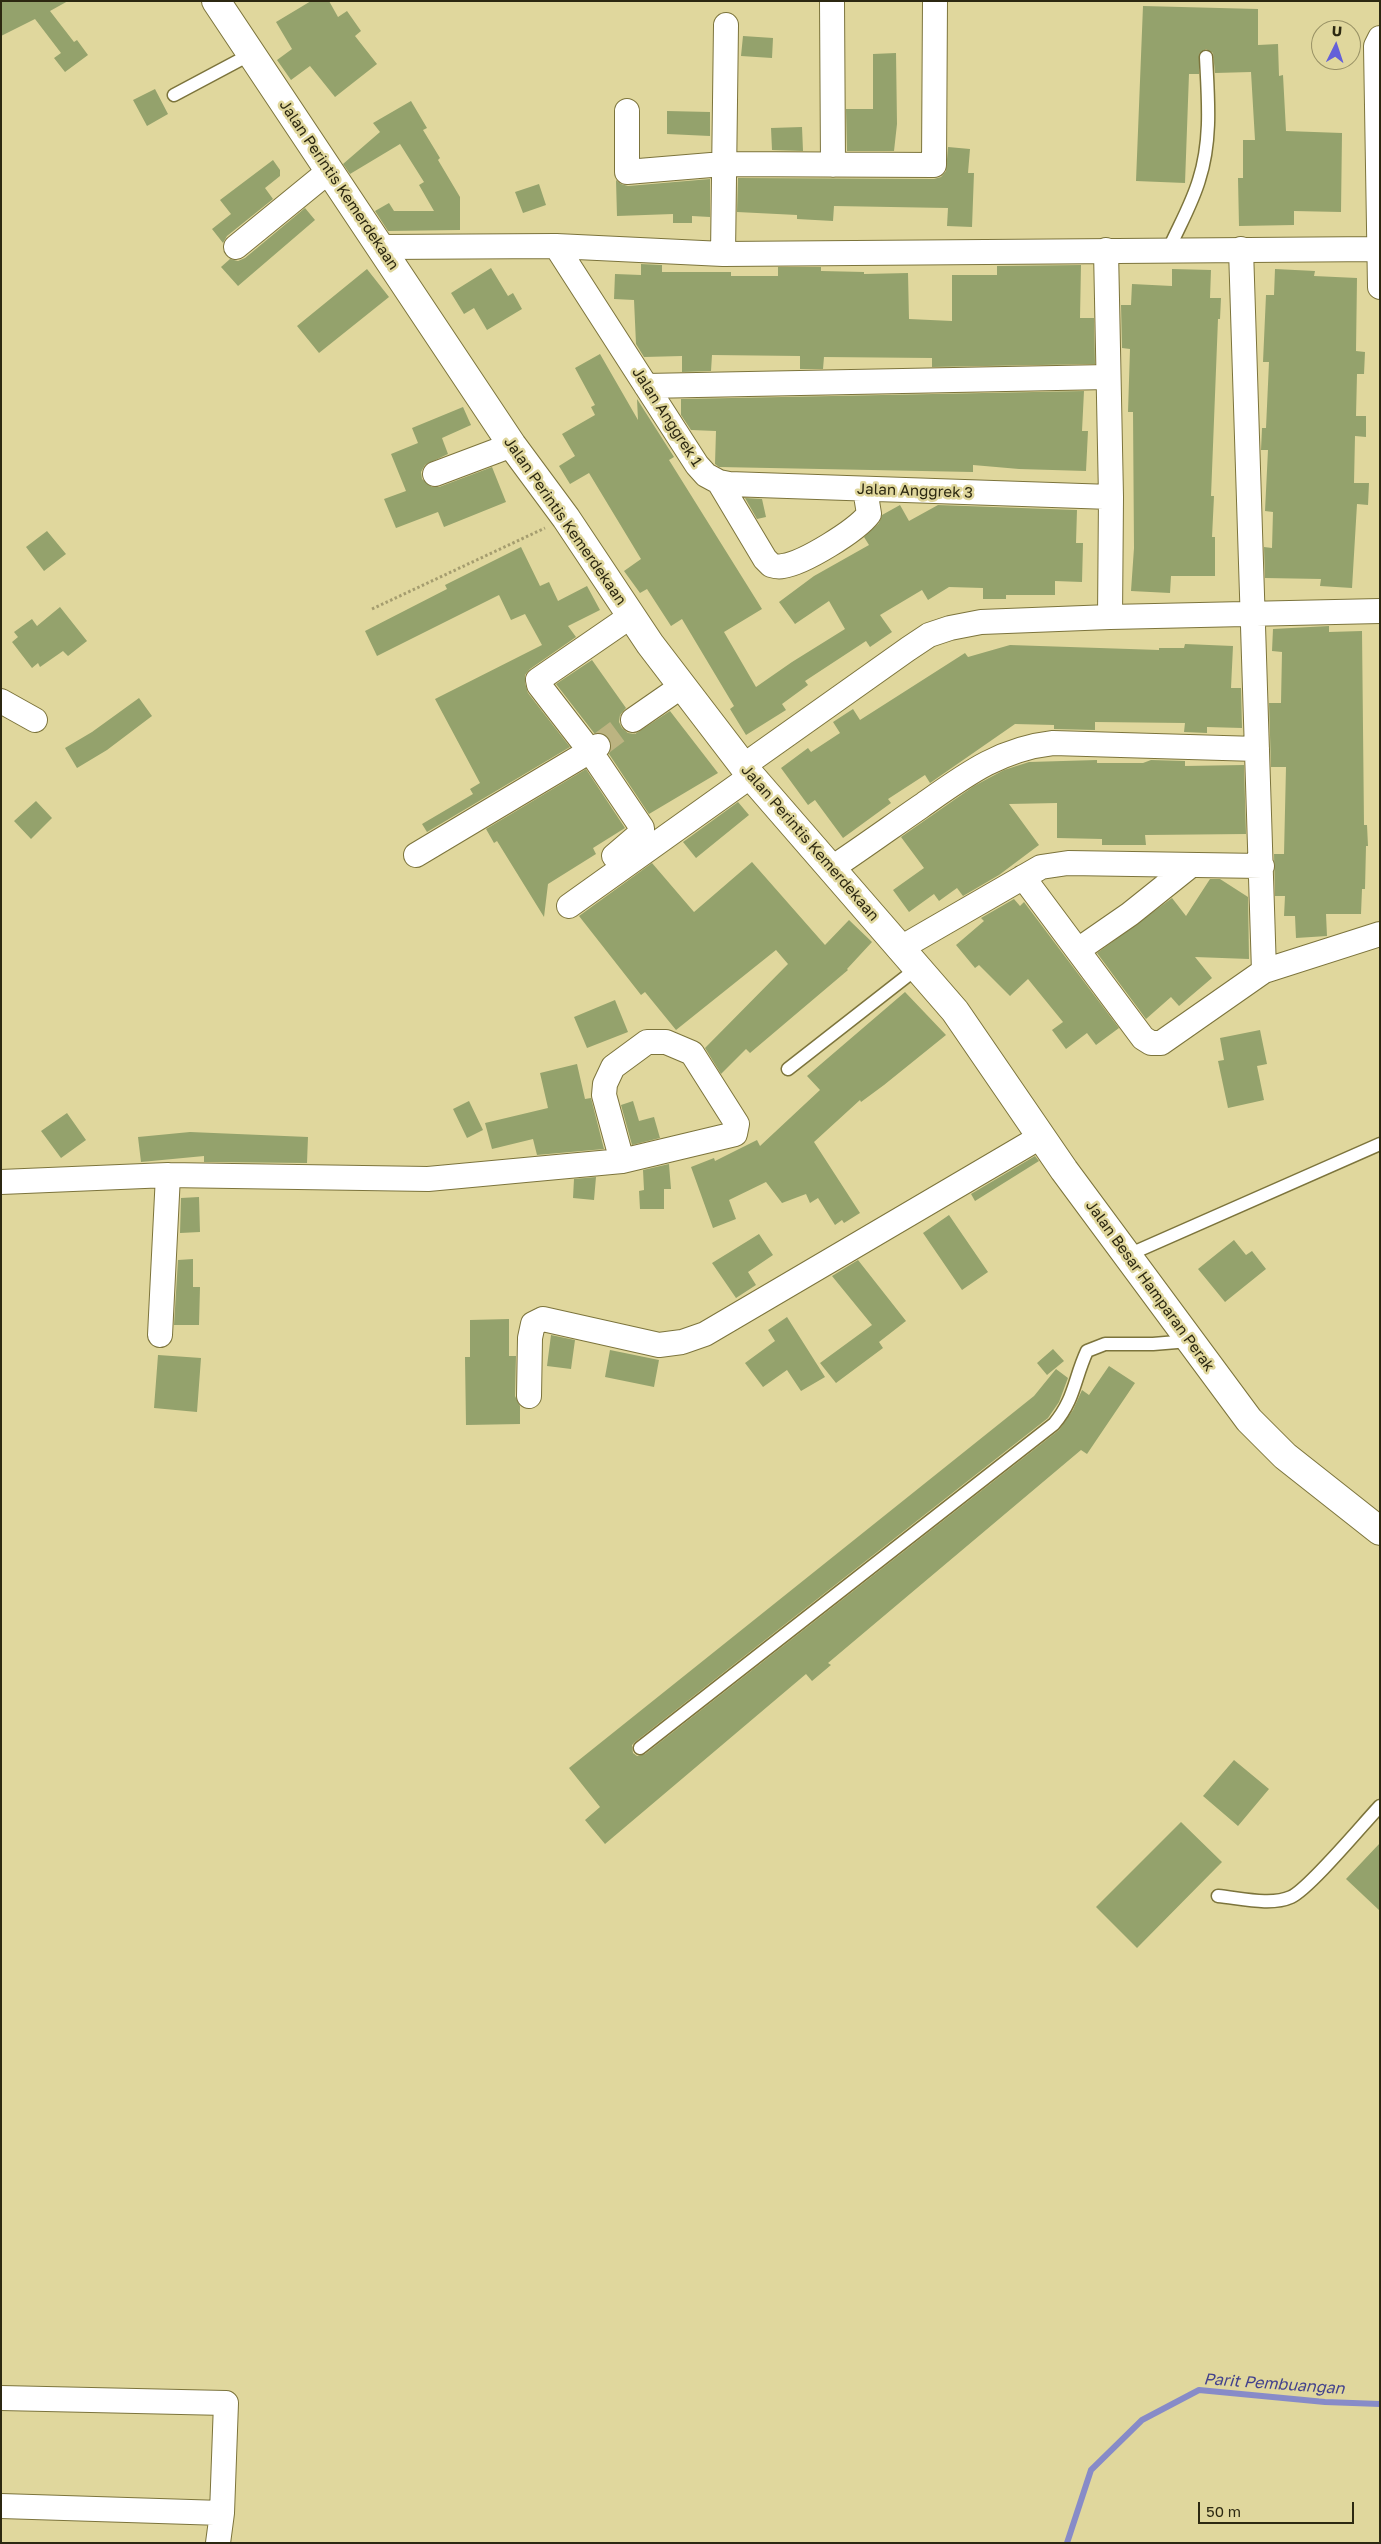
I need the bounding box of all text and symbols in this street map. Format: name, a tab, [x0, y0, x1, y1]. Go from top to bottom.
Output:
north arrow	[1311, 20, 1361, 70]
text: U	[1331, 22, 1343, 39]
street label: Jalan Perintis Kemerdekaan	[275, 97, 403, 273]
street label: Jalan Anggrek 1	[628, 364, 706, 470]
street label: Jalan Perintis Kemerdekaan	[500, 434, 630, 608]
street label: Jalan Anggrek 3	[857, 480, 973, 502]
street label: Jalan Perintis Kemerdekaan	[737, 761, 883, 925]
street label: Jalan Besar Hamparan Perak	[1082, 1197, 1218, 1375]
water label: Parit Pembuangan	[1203, 2369, 1345, 2399]
scale bar	[1201, 2492, 1357, 2524]
text: 50 m	[1206, 2502, 1241, 2520]

